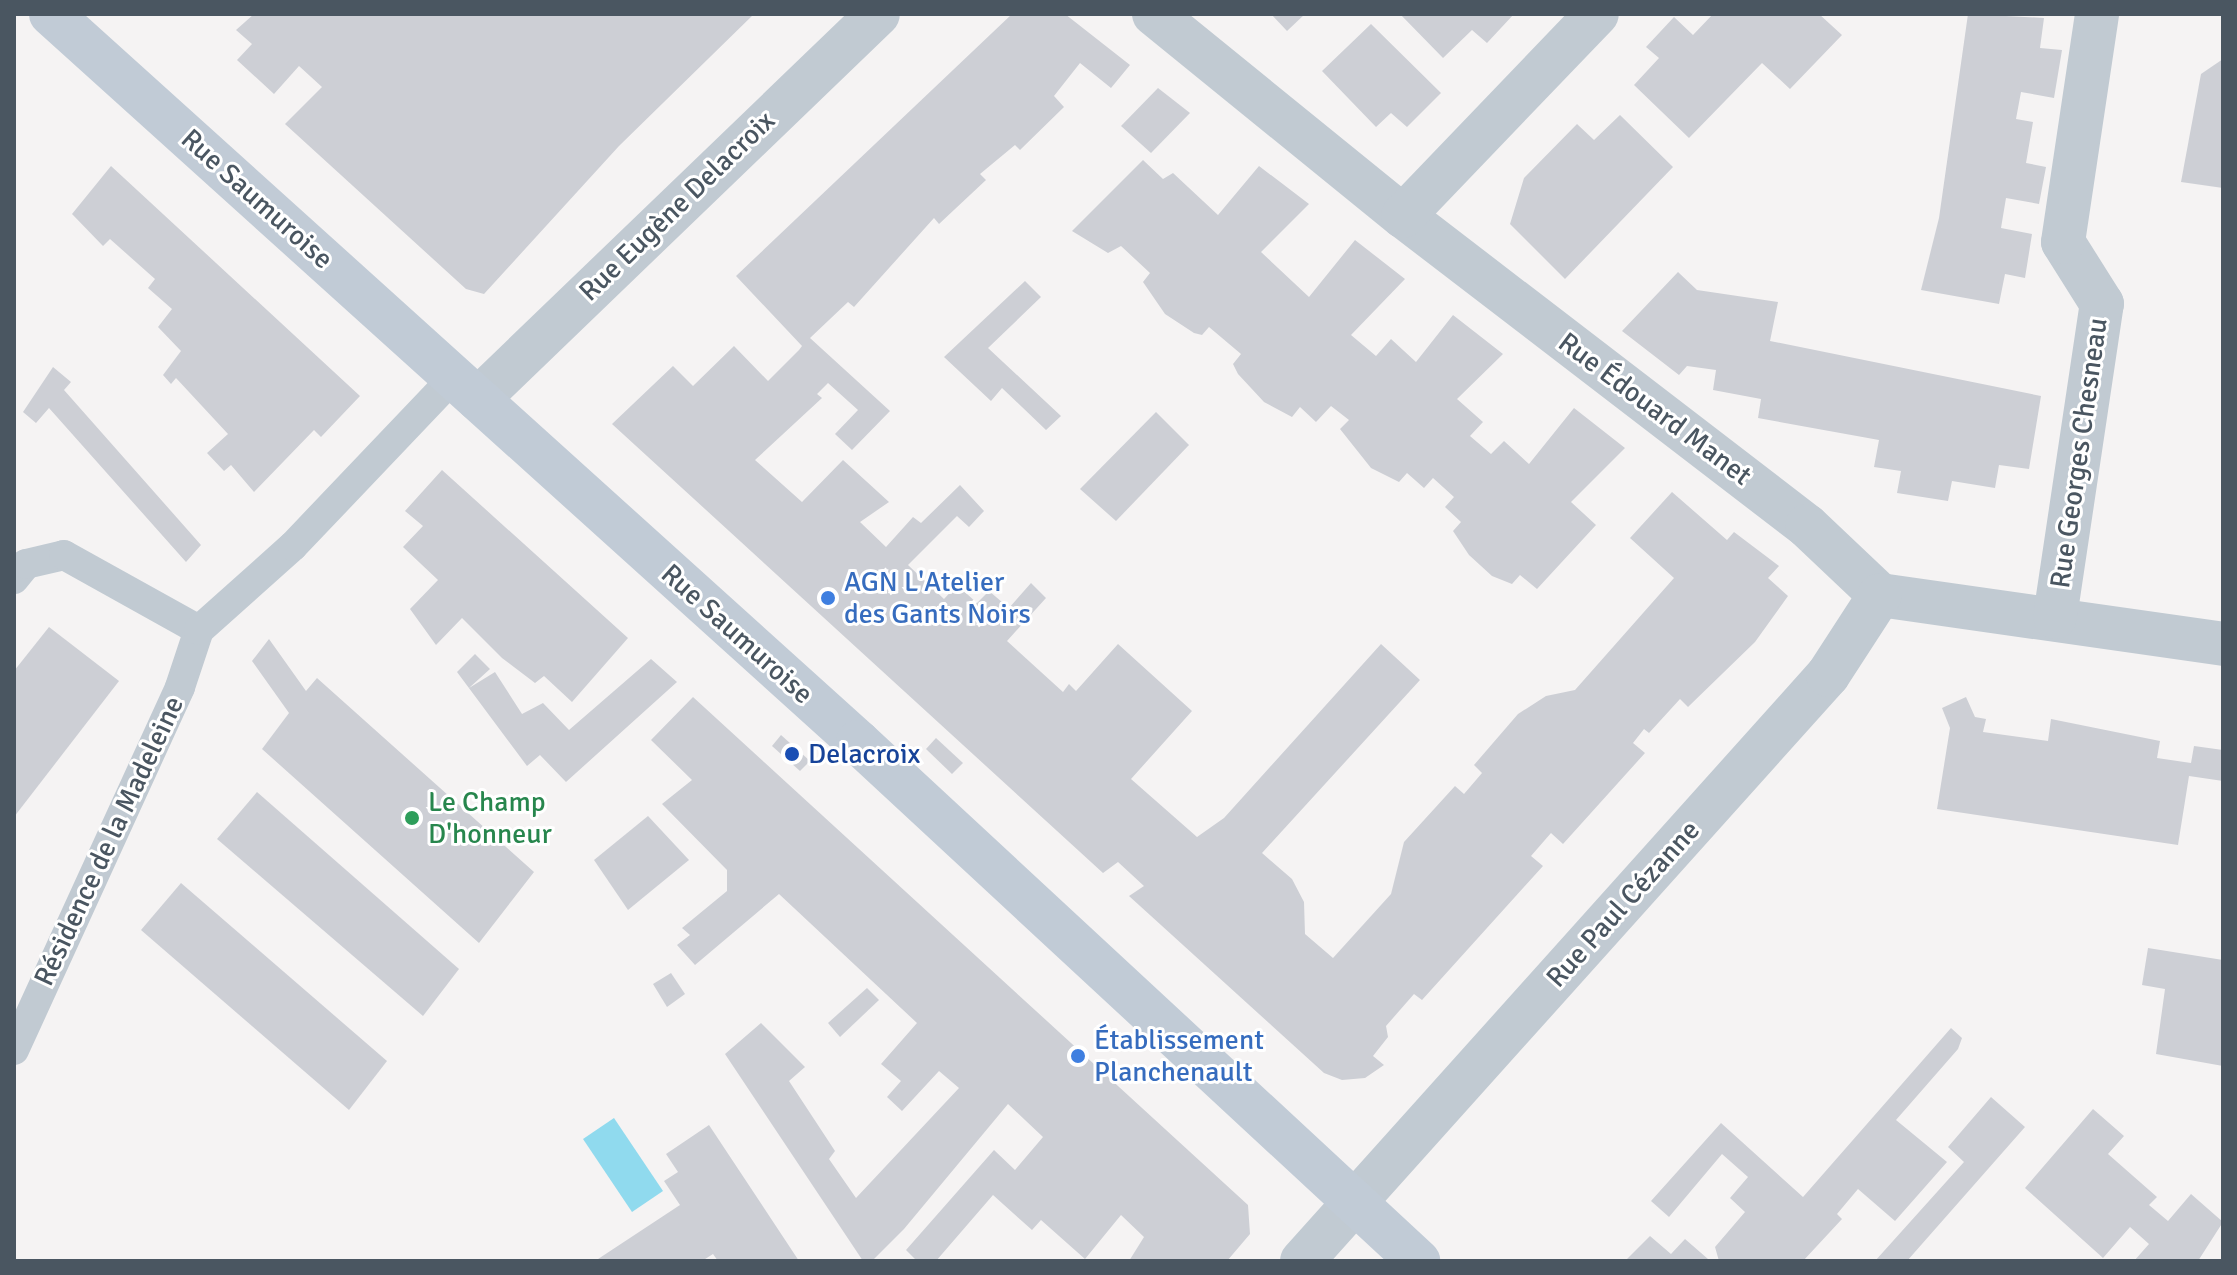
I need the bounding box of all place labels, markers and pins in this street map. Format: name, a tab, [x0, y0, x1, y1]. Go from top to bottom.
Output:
place label: AGN L'Atelier des Gants Noirs	[844, 565, 1031, 631]
marker: AGN L'Atelier des Gants Noirs	[819, 589, 837, 607]
place label: Delacroix	[808, 737, 920, 771]
marker: Delacroix	[783, 745, 801, 763]
place label: Le Champ D'honneur	[428, 785, 552, 851]
marker: Le Champ D'honneur	[403, 809, 421, 827]
place label: Établissement Planchenault	[1094, 1023, 1264, 1089]
marker: Établissement Planchenault	[1069, 1047, 1087, 1065]

